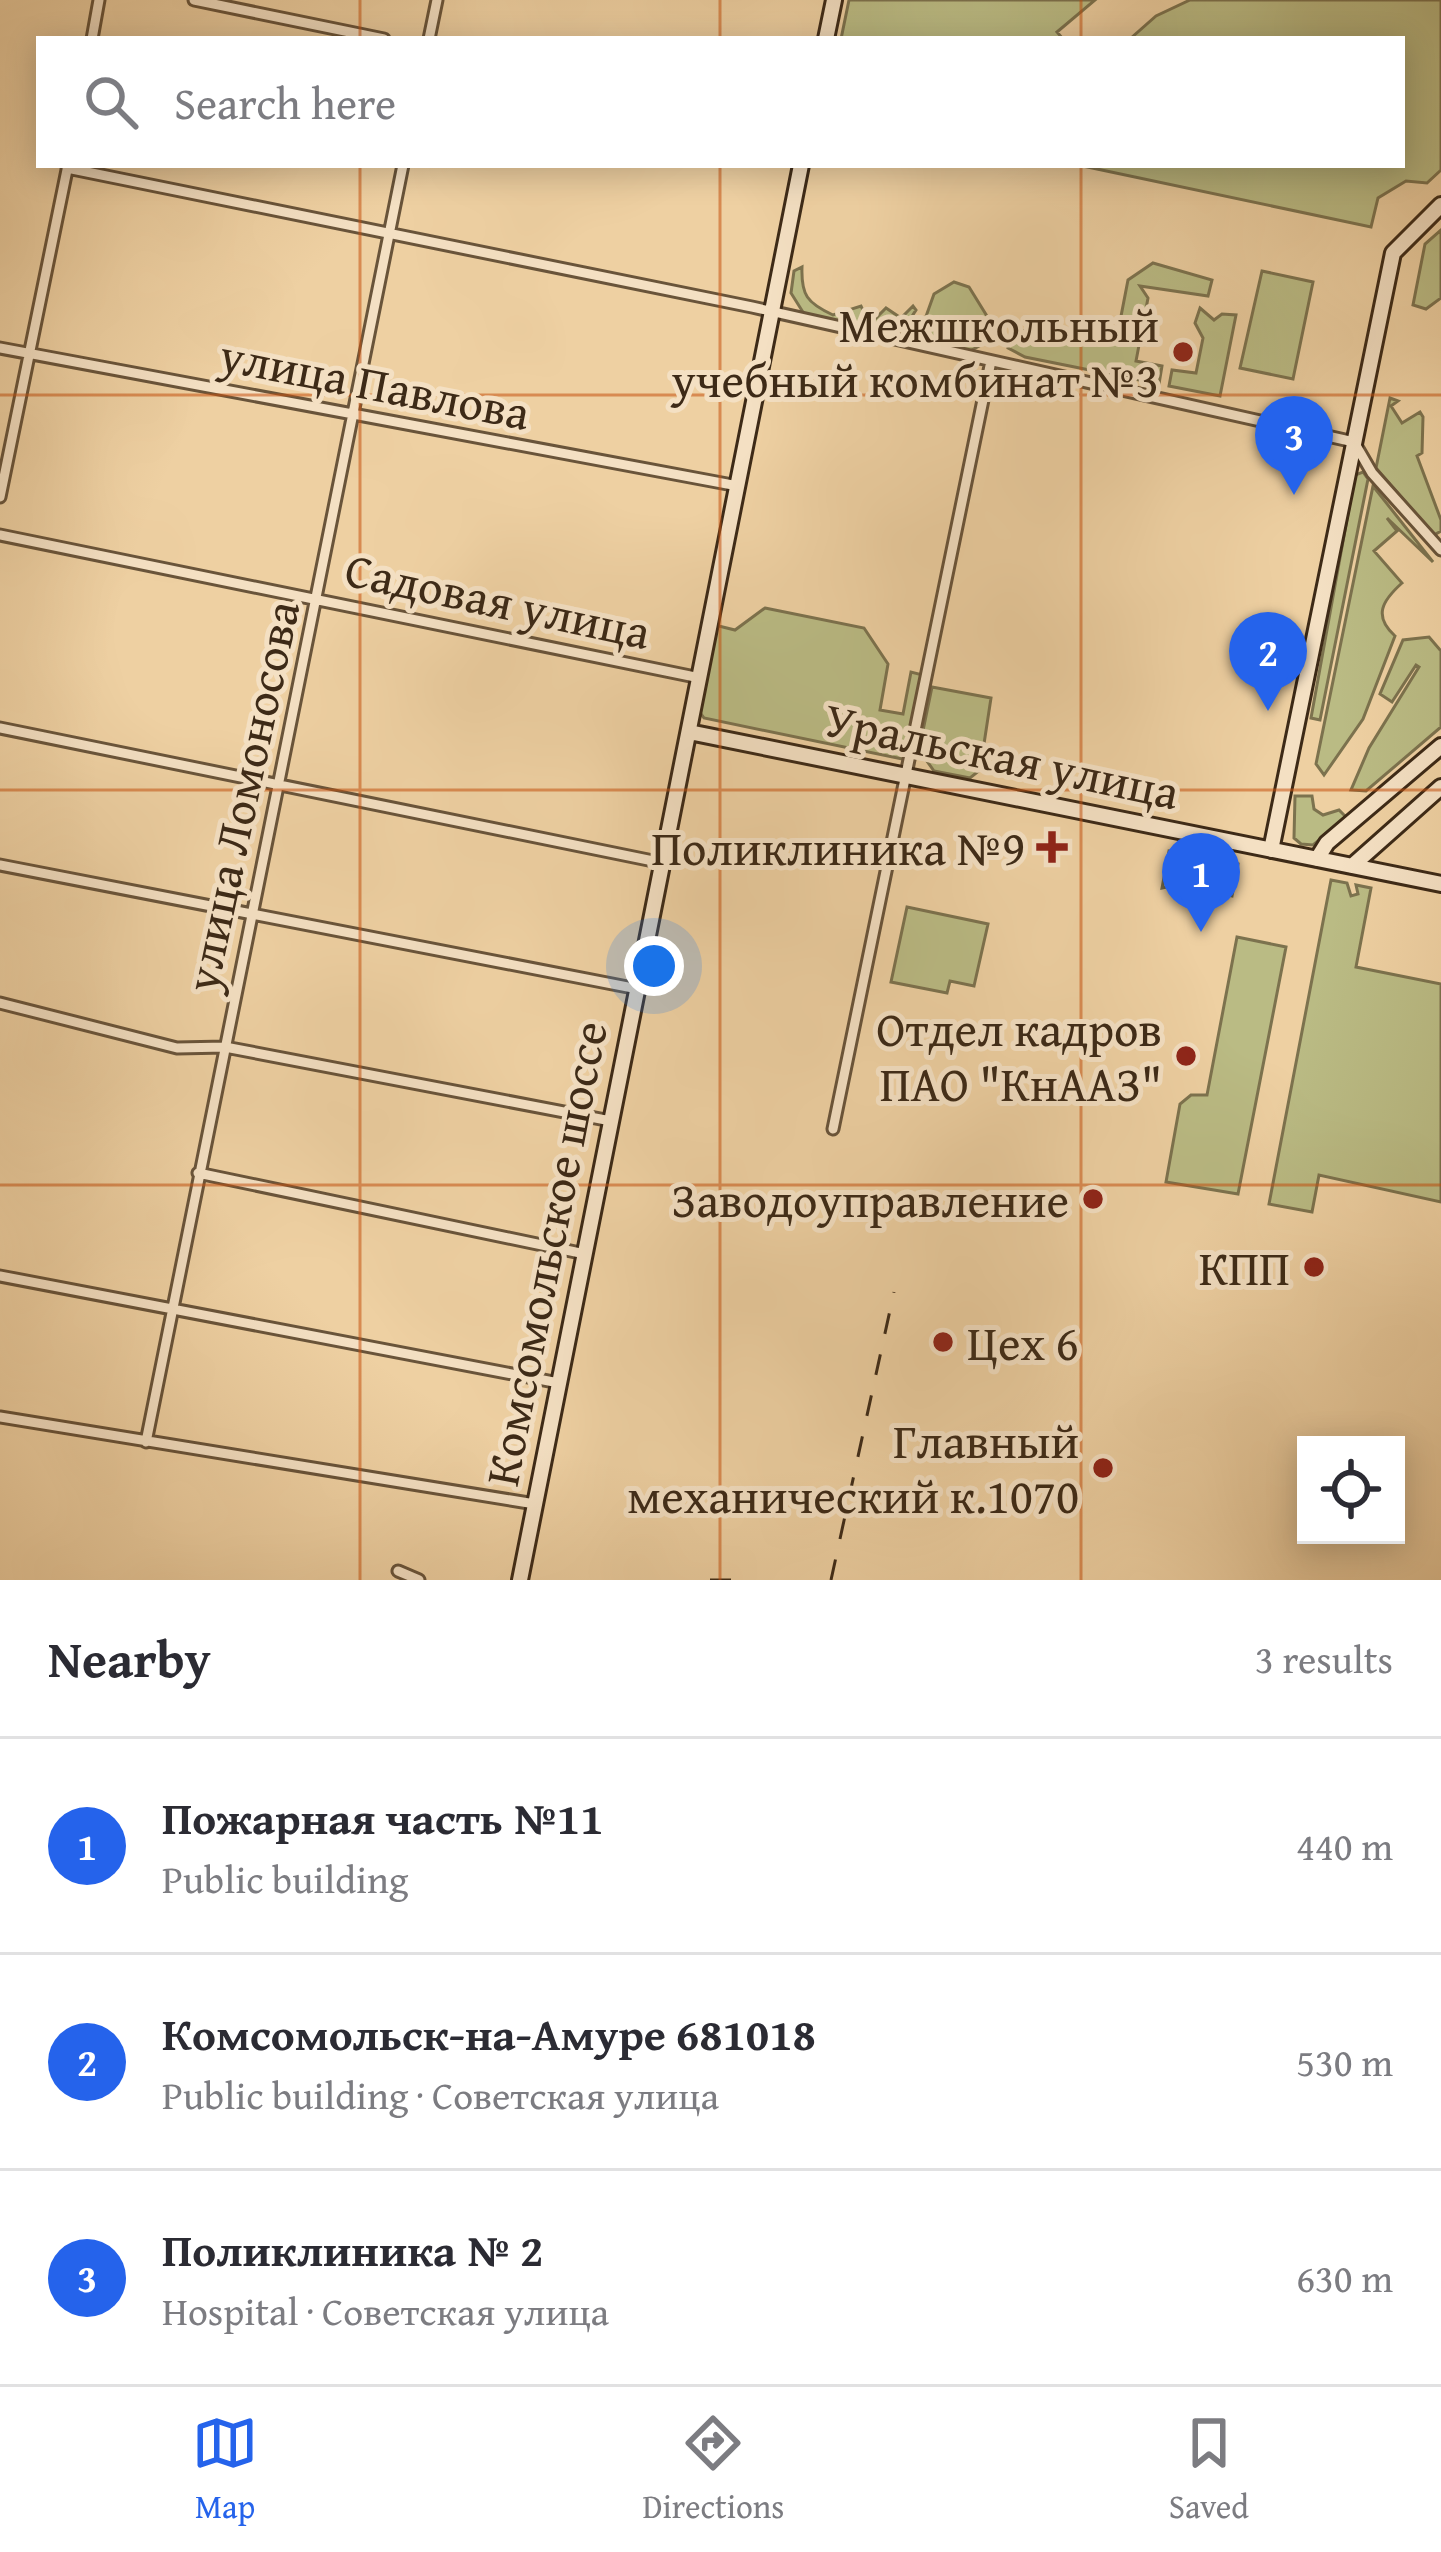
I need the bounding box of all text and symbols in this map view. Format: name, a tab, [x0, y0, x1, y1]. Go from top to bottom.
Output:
search box	[36, 36, 1405, 168]
icon: search	[78, 69, 144, 135]
text: Search here	[174, 70, 396, 135]
place label: Межшкольный учебный комбинат №3	[670, 289, 1159, 415]
street label: улица Павлова	[213, 318, 536, 448]
marker: Межшкольный учебный комбинат №3	[1170, 339, 1196, 365]
pin: 3	[1255, 396, 1333, 495]
street label: Садовая улица	[339, 533, 657, 667]
street label: улица Ломоносова	[165, 594, 317, 999]
pin: 2	[1229, 612, 1307, 711]
street label: Уральская улица	[818, 683, 1186, 827]
place label: Поликлиника №9	[651, 812, 1025, 883]
marker: Поликлиника №9	[1036, 831, 1068, 863]
pin: 1	[1162, 833, 1240, 932]
your location	[624, 936, 684, 996]
place label: Отдел кадров ПАО "КнААЗ"	[876, 993, 1162, 1119]
street label: Комсомольское шоссе	[465, 1015, 625, 1491]
marker: Отдел кадров ПАО "КнААЗ"	[1173, 1043, 1199, 1069]
place label: Заводоуправление	[671, 1164, 1069, 1235]
marker: Заводоуправление	[1080, 1186, 1106, 1212]
place label: КПП	[1199, 1232, 1290, 1303]
marker: КПП	[1301, 1254, 1327, 1280]
place label: Цех 6	[967, 1307, 1079, 1378]
marker: Цех 6	[930, 1329, 956, 1355]
place label: Главный механический к.1070	[627, 1405, 1079, 1531]
map controls	[1297, 1436, 1405, 1544]
button: locate	[1297, 1436, 1405, 1544]
marker: Главный механический к.1070	[1090, 1455, 1116, 1481]
text: Nearby	[48, 1621, 211, 1696]
text: 3 results	[1255, 1630, 1393, 1687]
text: Пожарная часть №11	[162, 1785, 603, 1850]
text: 1	[77, 1817, 97, 1874]
text: 440 m	[1296, 1817, 1393, 1874]
text: Public building	[162, 1850, 408, 1907]
text: Комсомольск-на-Амуре 681018	[162, 2001, 816, 2066]
text: 2	[77, 2033, 97, 2090]
text: 530 m	[1296, 2033, 1393, 2090]
text: Public building · Советская улица	[162, 2066, 719, 2123]
text: Поликлиника № 2	[162, 2217, 543, 2282]
text: 3	[77, 2249, 97, 2306]
text: 630 m	[1296, 2249, 1393, 2306]
text: Hospital · Советская улица	[162, 2282, 609, 2339]
tab: Map	[192, 2410, 258, 2530]
tab: Directions	[643, 2410, 784, 2530]
tab: Saved	[1169, 2410, 1249, 2530]

